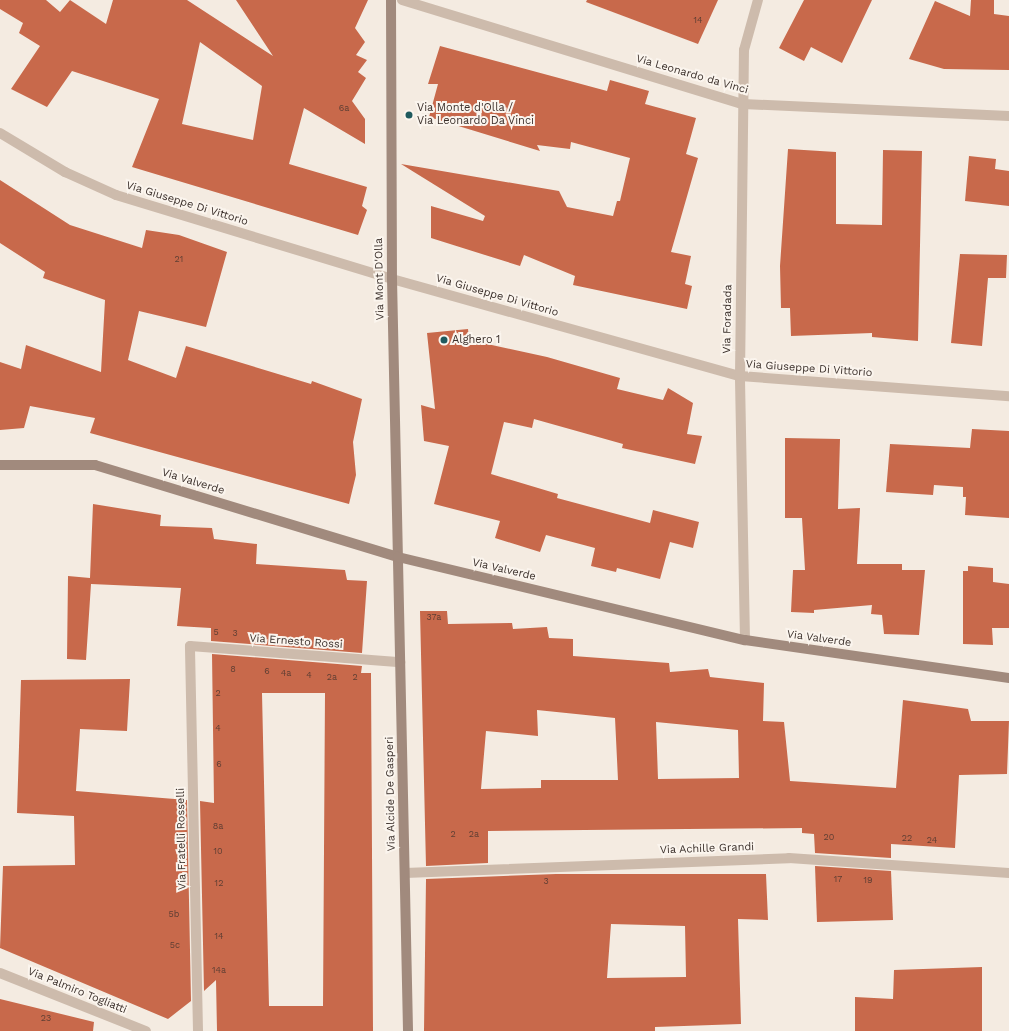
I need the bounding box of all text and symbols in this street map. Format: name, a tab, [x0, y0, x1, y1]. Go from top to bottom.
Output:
house number: 14	[693, 15, 703, 25]
street label: Via Leonardo da Vinci	[634, 53, 750, 97]
place label: Via Monte d'Olla / Via Leonardo Da Vinci	[417, 102, 535, 128]
house number: 6a	[339, 103, 349, 113]
marker: Via Monte d'Olla / Via Leonardo Da Vinci	[404, 110, 414, 120]
street label: Via Giuseppe Di Vittorio	[124, 179, 250, 229]
street label: Via Mont D'Olla	[373, 238, 387, 320]
house number: 21	[175, 254, 183, 264]
street label: Via Giuseppe Di Vittorio	[434, 272, 560, 320]
street label: Via Foradada	[721, 284, 735, 354]
place label: Alghero 1	[452, 333, 501, 347]
marker: Alghero 1	[439, 335, 449, 345]
street label: Via Giuseppe Di Vittorio	[745, 358, 873, 380]
street label: Via Valverde	[160, 466, 226, 498]
street label: Via Valverde	[471, 556, 537, 584]
house number: 37a	[427, 612, 441, 622]
house number: 5	[213, 627, 219, 637]
house number: 3	[232, 628, 238, 638]
street label: Via Valverde	[786, 628, 852, 650]
street label: Via Ernesto Rossi	[249, 632, 343, 652]
house number: 8	[230, 664, 236, 674]
house number: 6	[264, 666, 270, 676]
house number: 4a	[281, 668, 291, 678]
house number: 4	[306, 670, 312, 680]
house number: 2a	[327, 672, 337, 682]
house number: 2	[352, 672, 358, 682]
house number: 2	[215, 688, 221, 698]
house number: 4	[215, 723, 221, 733]
street label: Via Alcide De Gasperi	[383, 736, 399, 852]
house number: 6	[216, 759, 222, 769]
street label: Via Fratelli Rosselli	[175, 788, 189, 890]
house number: 8a	[213, 821, 223, 831]
house number: 2	[450, 829, 456, 839]
house number: 2a	[469, 829, 479, 839]
house number: 20	[824, 832, 834, 842]
house number: 22	[902, 833, 912, 843]
house number: 24	[927, 835, 937, 845]
street label: Via Achille Grandi	[659, 841, 755, 857]
house number: 10	[213, 846, 223, 856]
house number: 17	[834, 874, 842, 884]
house number: 19	[863, 875, 873, 885]
house number: 3	[543, 876, 549, 886]
house number: 12	[215, 878, 223, 888]
house number: 5b	[169, 909, 179, 919]
house number: 14	[214, 931, 224, 941]
house number: 5c	[170, 940, 180, 950]
street label: Via Palmiro Togliatti	[25, 965, 129, 1017]
house number: 14a	[212, 965, 226, 975]
house number: 23	[41, 1013, 51, 1023]

